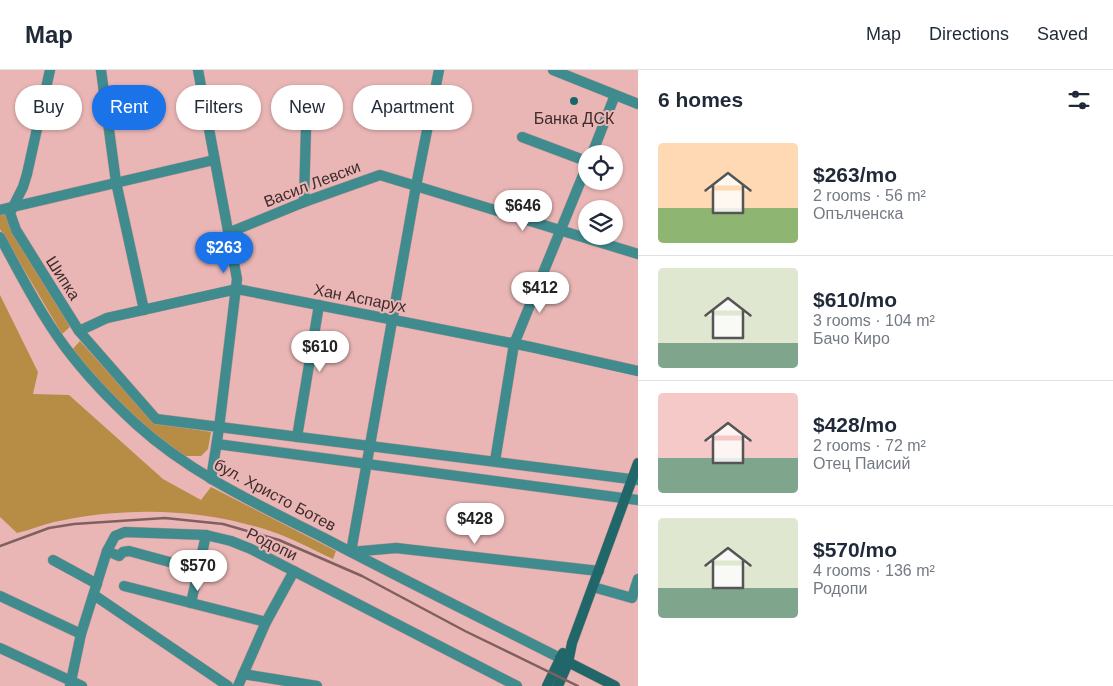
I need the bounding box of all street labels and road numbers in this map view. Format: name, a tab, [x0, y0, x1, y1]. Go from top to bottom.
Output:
street label: Васил Левски	[261, 158, 363, 210]
street label: Шипка	[43, 253, 83, 303]
street label: Хан Аспарух	[312, 281, 408, 315]
street label: бул. Христо Ботев	[211, 456, 339, 534]
street label: Родопи	[244, 524, 300, 564]

